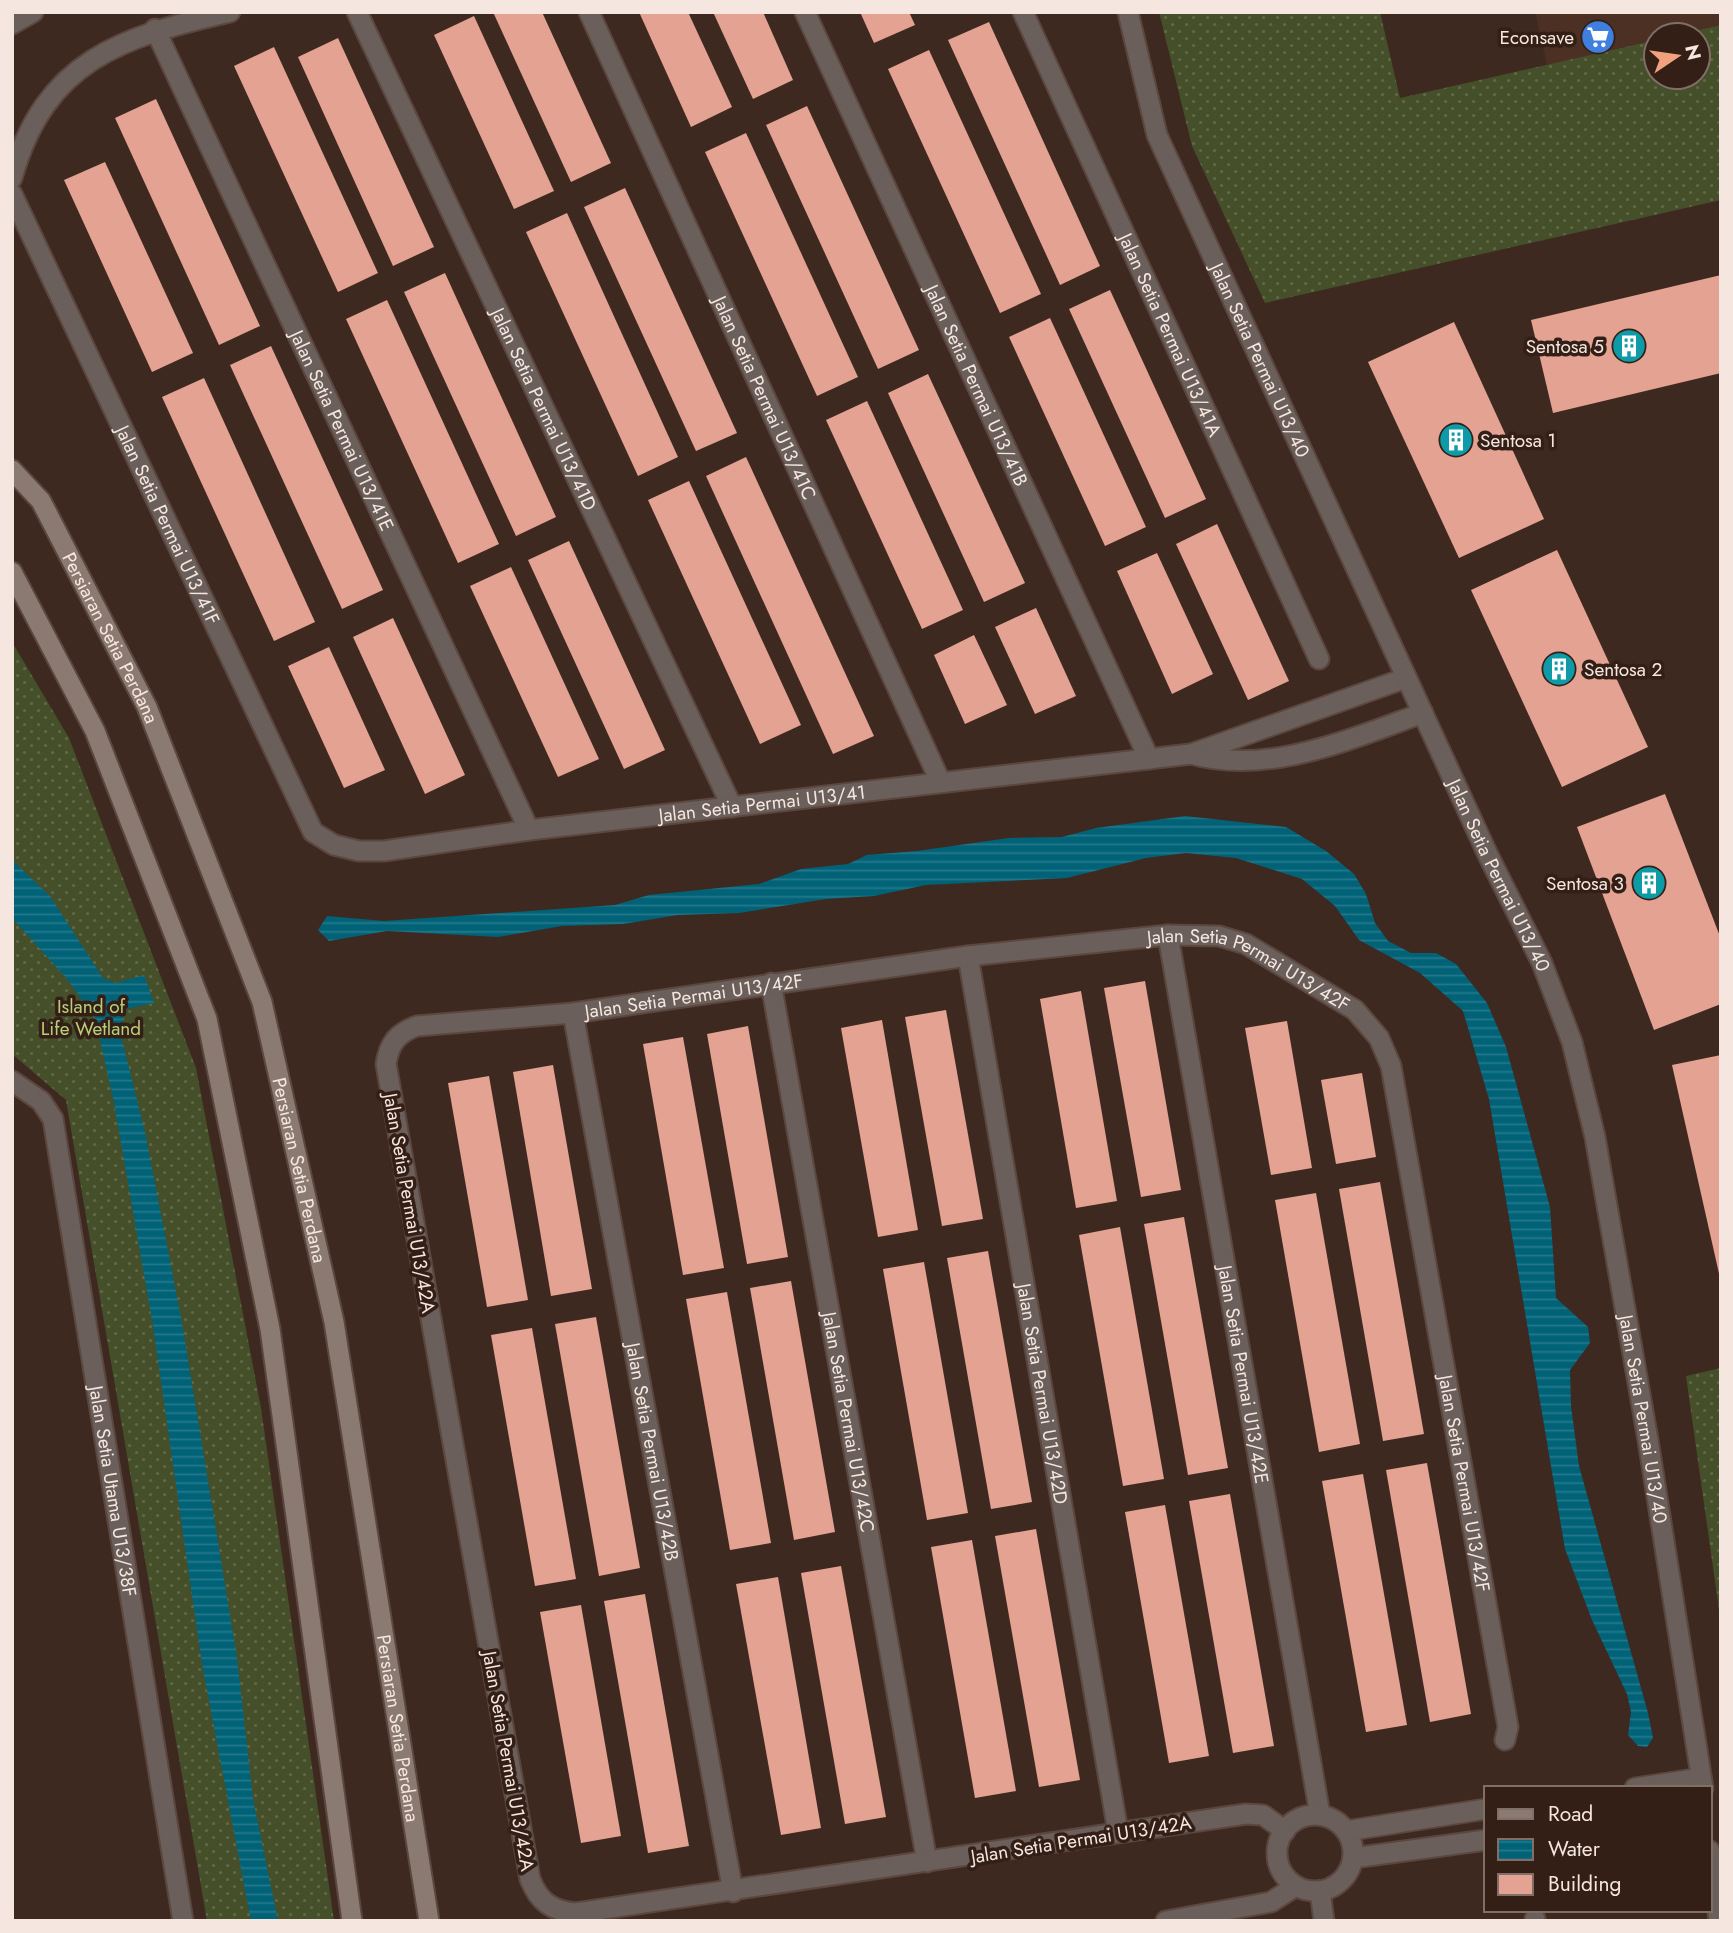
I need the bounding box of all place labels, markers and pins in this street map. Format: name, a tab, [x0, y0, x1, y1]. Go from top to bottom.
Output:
supermarket icon: Econsave	[1579, 18, 1617, 56]
place label: Econsave	[1500, 24, 1574, 51]
building icon: Sentosa 5	[1610, 327, 1648, 365]
place label: Sentosa 5	[1526, 333, 1604, 360]
building icon: Sentosa 1	[1437, 421, 1475, 459]
place label: Sentosa 1	[1480, 427, 1556, 454]
building icon: Sentosa 2	[1540, 650, 1578, 688]
place label: Sentosa 2	[1584, 656, 1662, 683]
building icon: Sentosa 3	[1630, 864, 1668, 902]
place label: Sentosa 3	[1546, 870, 1624, 897]

